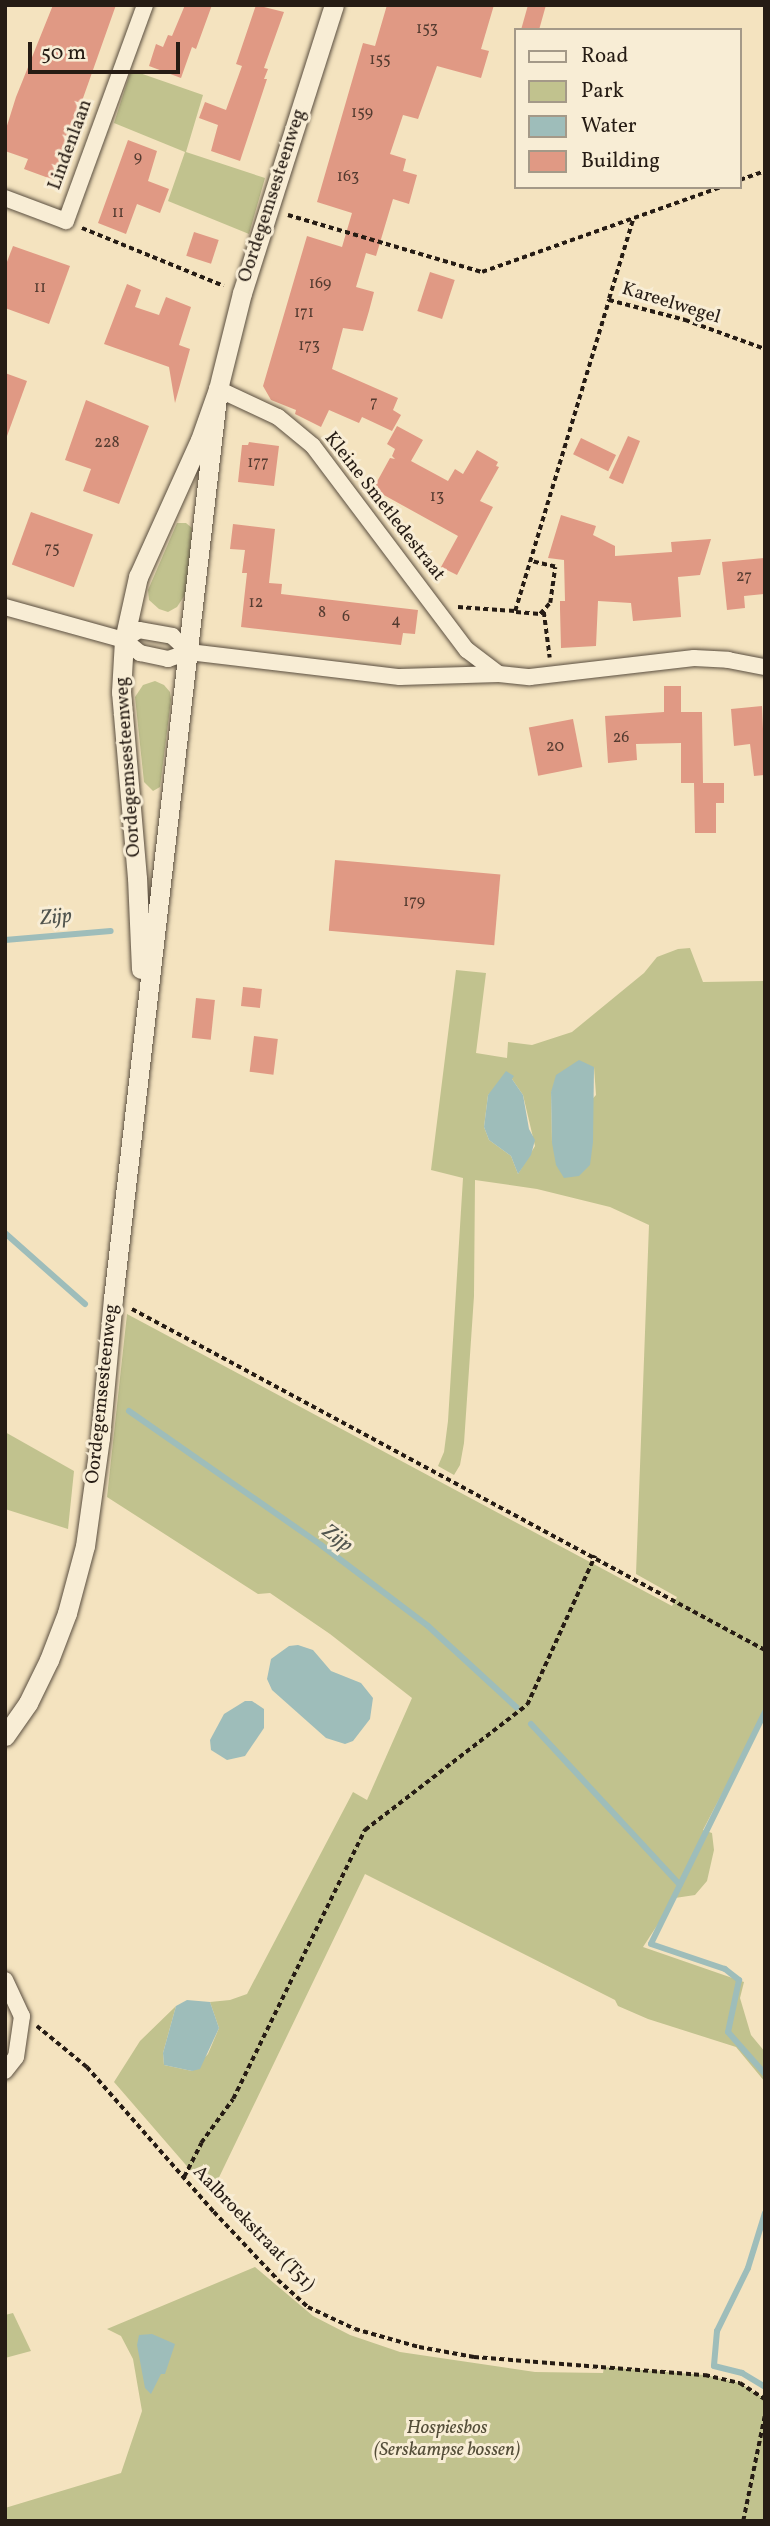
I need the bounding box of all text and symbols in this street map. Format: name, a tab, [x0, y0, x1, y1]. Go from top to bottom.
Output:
house number: 153	[416, 19, 438, 39]
scale bar	[32, 28, 184, 72]
legend	[514, 28, 742, 189]
text: 50 m	[41, 39, 86, 68]
text: Road	[581, 42, 628, 71]
house number: 155	[369, 50, 391, 70]
text: Park	[581, 77, 624, 106]
street label: Lindenlaan	[44, 97, 98, 193]
house number: 159	[351, 103, 373, 123]
street label: Oordegemsesteenweg	[234, 107, 312, 285]
text: Water	[581, 112, 637, 141]
text: Building	[581, 147, 660, 176]
house number: 9	[134, 148, 142, 168]
house number: 163	[337, 167, 359, 187]
house number: 11	[112, 203, 124, 223]
house number: 169	[309, 274, 331, 294]
house number: 11	[34, 278, 46, 298]
street label: Kareelwegel	[619, 278, 723, 330]
house number: 171	[294, 303, 314, 323]
house number: 173	[298, 336, 320, 356]
house number: 7	[370, 393, 378, 413]
street label: Kleine Smetledestraat	[319, 428, 449, 586]
house number: 228	[94, 433, 120, 453]
house number: 177	[247, 453, 269, 473]
house number: 13	[430, 487, 444, 507]
house number: 75	[44, 539, 60, 559]
house number: 27	[736, 567, 752, 587]
house number: 12	[249, 593, 263, 613]
house number: 8	[318, 603, 326, 623]
house number: 6	[342, 607, 350, 627]
house number: 4	[391, 611, 401, 631]
street label: Oordegemsesteenweg	[111, 676, 147, 858]
house number: 26	[613, 728, 629, 748]
house number: 20	[546, 737, 564, 757]
house number: 179	[403, 892, 425, 912]
water label: Zijp	[39, 904, 73, 932]
street label: Oordegemsesteenweg	[82, 1303, 124, 1485]
water label: Zijp	[317, 1520, 357, 1558]
street label: Aalbroekstraat (T51)	[187, 2162, 319, 2296]
park label: Hospiesbos (Serskampse bossen)	[374, 2418, 520, 2462]

